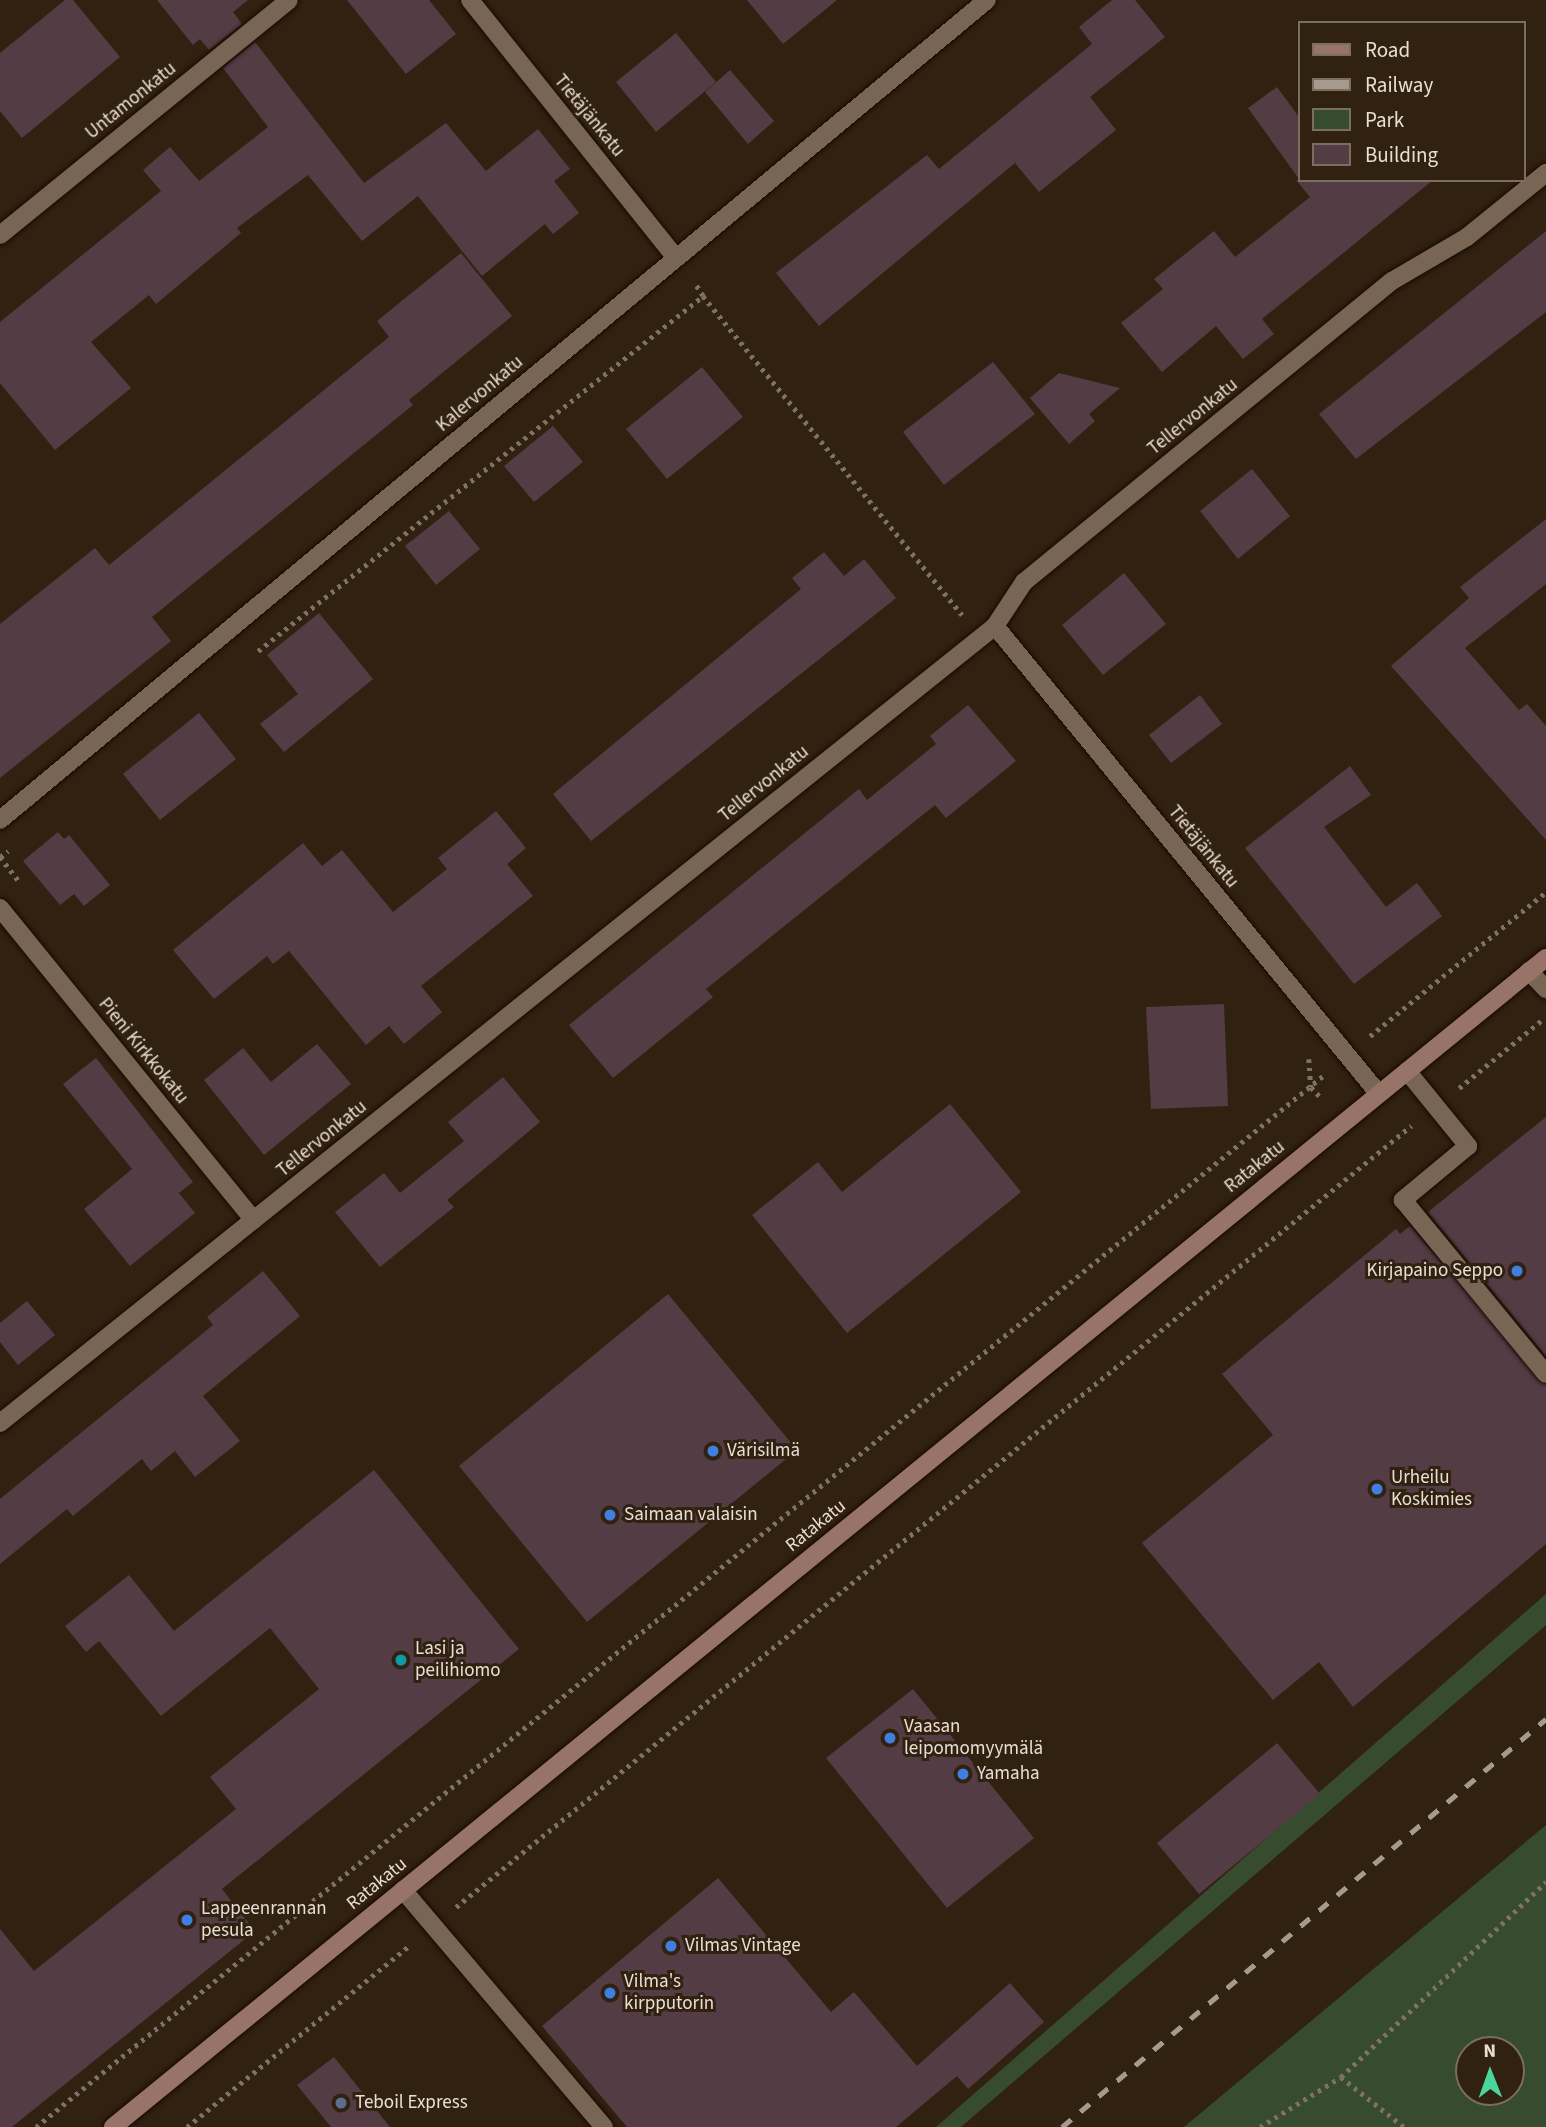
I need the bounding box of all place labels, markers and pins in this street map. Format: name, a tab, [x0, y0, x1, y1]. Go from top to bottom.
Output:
place label: Kirjapaino Seppo	[1366, 1260, 1503, 1282]
marker: Kirjapaino Seppo	[1509, 1263, 1525, 1279]
place label: Värisilmä	[727, 1440, 800, 1462]
marker: Värisilmä	[705, 1443, 721, 1459]
place label: Urheilu Koskimies	[1391, 1467, 1472, 1511]
marker: Urheilu Koskimies	[1369, 1481, 1385, 1497]
place label: Saimaan valaisin	[624, 1504, 758, 1526]
marker: Saimaan valaisin	[602, 1507, 618, 1523]
place label: Lasi ja peilihiomo	[415, 1638, 501, 1682]
marker: Lasi ja peilihiomo	[393, 1652, 409, 1668]
place label: Vaasan leipomomyymälä	[904, 1716, 1043, 1760]
marker: Vaasan leipomomyymälä	[882, 1730, 898, 1746]
place label: Yamaha	[977, 1763, 1040, 1785]
marker: Yamaha	[955, 1766, 971, 1782]
place label: Lappeenrannan pesula	[201, 1898, 327, 1942]
marker: Lappeenrannan pesula	[179, 1912, 195, 1928]
place label: Vilmas Vintage	[685, 1935, 801, 1957]
marker: Vilmas Vintage	[663, 1938, 679, 1954]
place label: Vilma's kirpputorin	[624, 1971, 714, 2015]
marker: Vilma's kirpputorin	[602, 1985, 618, 2001]
place label: Teboil Express	[355, 2092, 468, 2114]
marker: Teboil Express	[333, 2095, 349, 2111]

